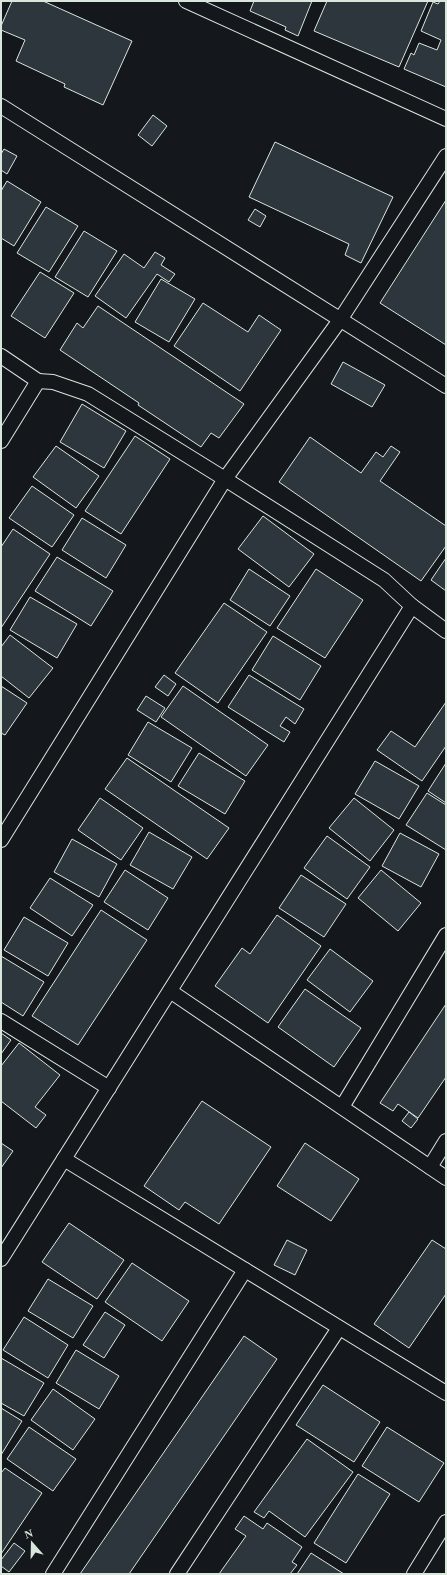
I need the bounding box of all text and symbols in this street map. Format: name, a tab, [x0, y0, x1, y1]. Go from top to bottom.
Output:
north arrow	[12, 1523, 52, 1563]
text: N	[23, 1527, 34, 1541]

